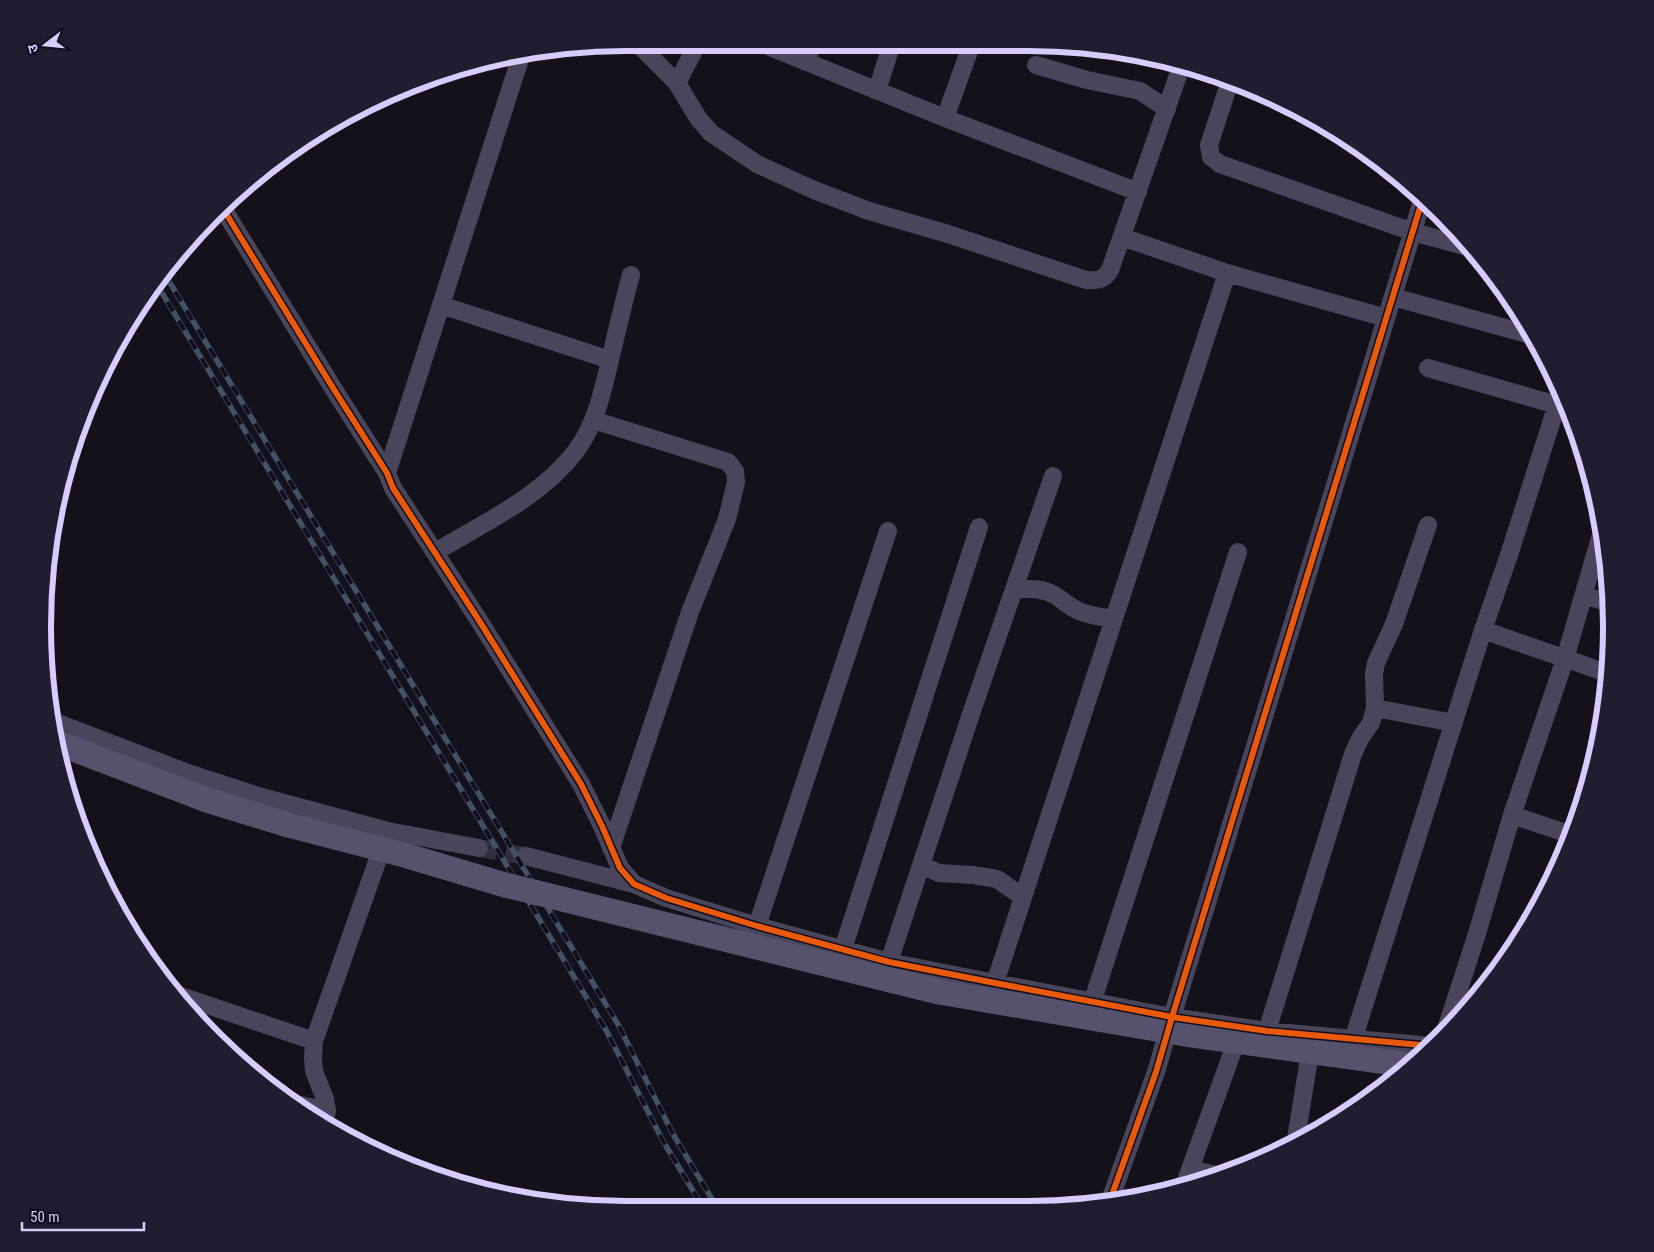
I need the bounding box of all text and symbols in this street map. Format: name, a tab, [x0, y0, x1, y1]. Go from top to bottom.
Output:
north arrow	[20, 20, 70, 70]
text: उ	[23, 42, 41, 55]
scale bar	[22, 1200, 145, 1232]
text: 50 m	[30, 1208, 60, 1226]

